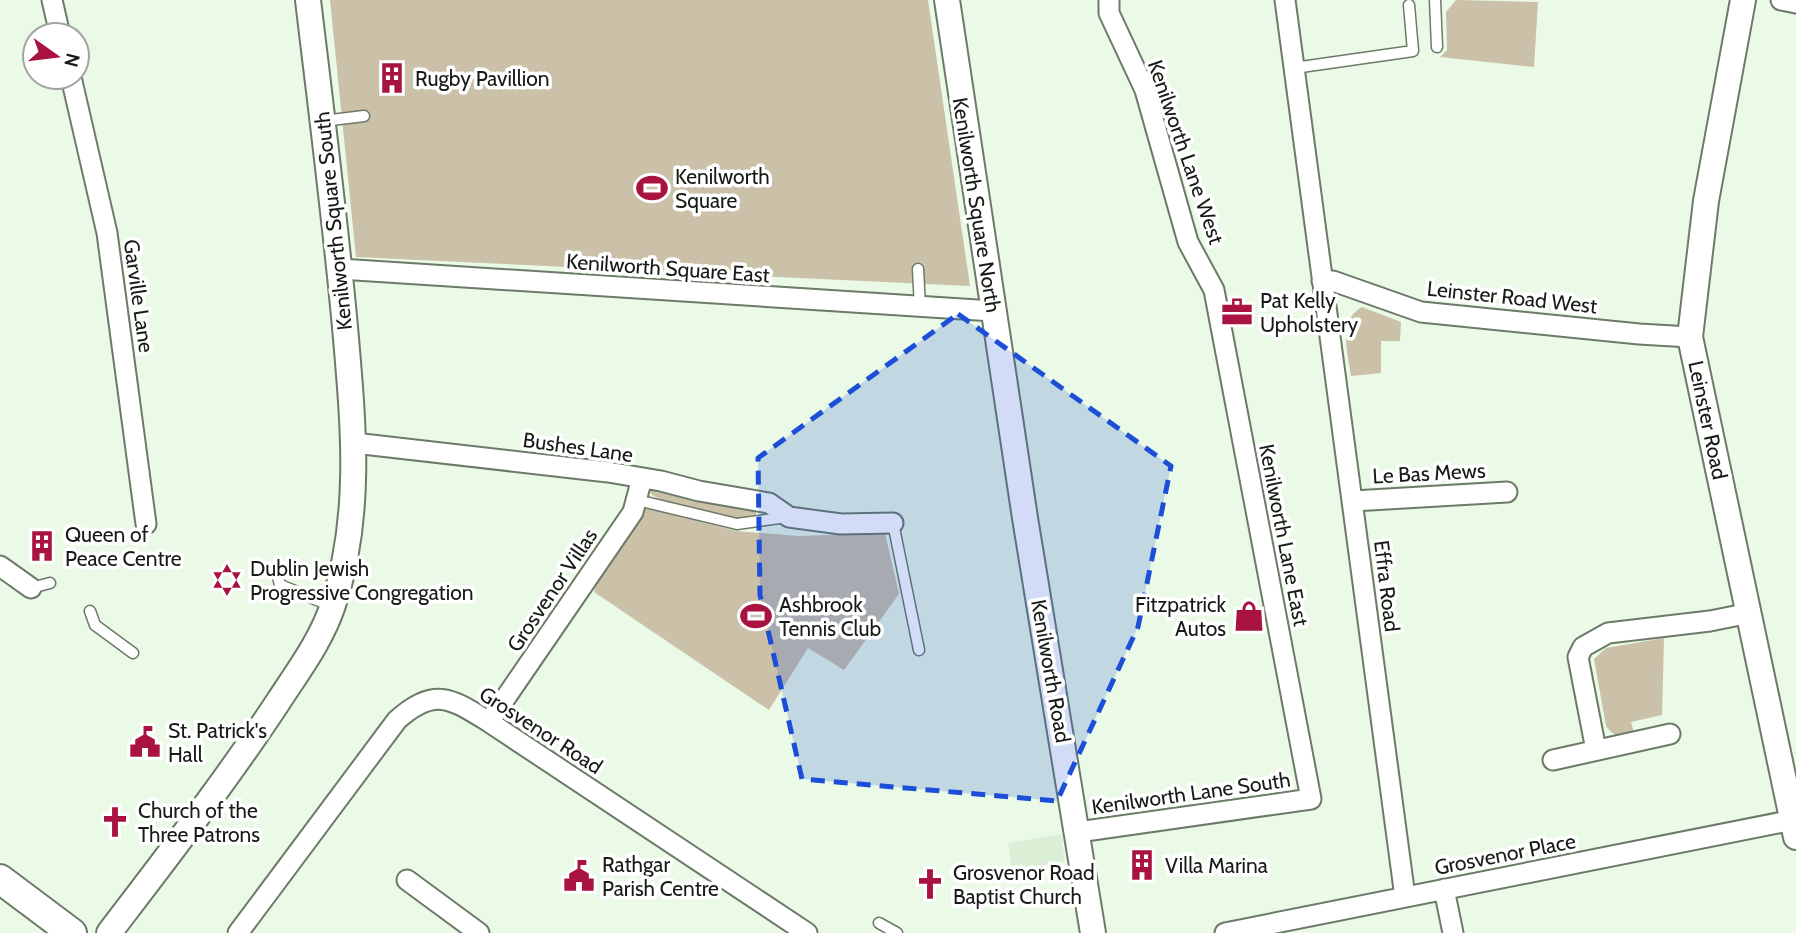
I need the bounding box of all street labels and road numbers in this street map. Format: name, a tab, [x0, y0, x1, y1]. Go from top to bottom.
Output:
street label: Kenilworth Lane West	[1143, 57, 1229, 247]
street label: Kenilworth Square North	[948, 96, 1006, 314]
street label: Kenilworth Square South	[309, 110, 357, 332]
street label: Garville Lane	[119, 238, 159, 354]
street label: Kenilworth Square East	[565, 248, 771, 288]
street label: Leinster Road West	[1426, 276, 1598, 318]
street label: Leinster Road	[1683, 358, 1733, 482]
street label: Bushes Lane	[521, 427, 635, 467]
street label: Kenilworth Lane East	[1254, 442, 1314, 628]
street label: Le Bas Mews	[1372, 458, 1487, 488]
street label: Grosvenor Villas	[502, 523, 603, 656]
street label: Effra Road	[1369, 539, 1405, 633]
street label: Kenilworth Road	[1026, 597, 1076, 745]
street label: Grosvenor Road	[475, 681, 607, 779]
street label: Kenilworth Lane South	[1090, 767, 1292, 819]
street label: Grosvenor Place	[1432, 828, 1578, 880]

